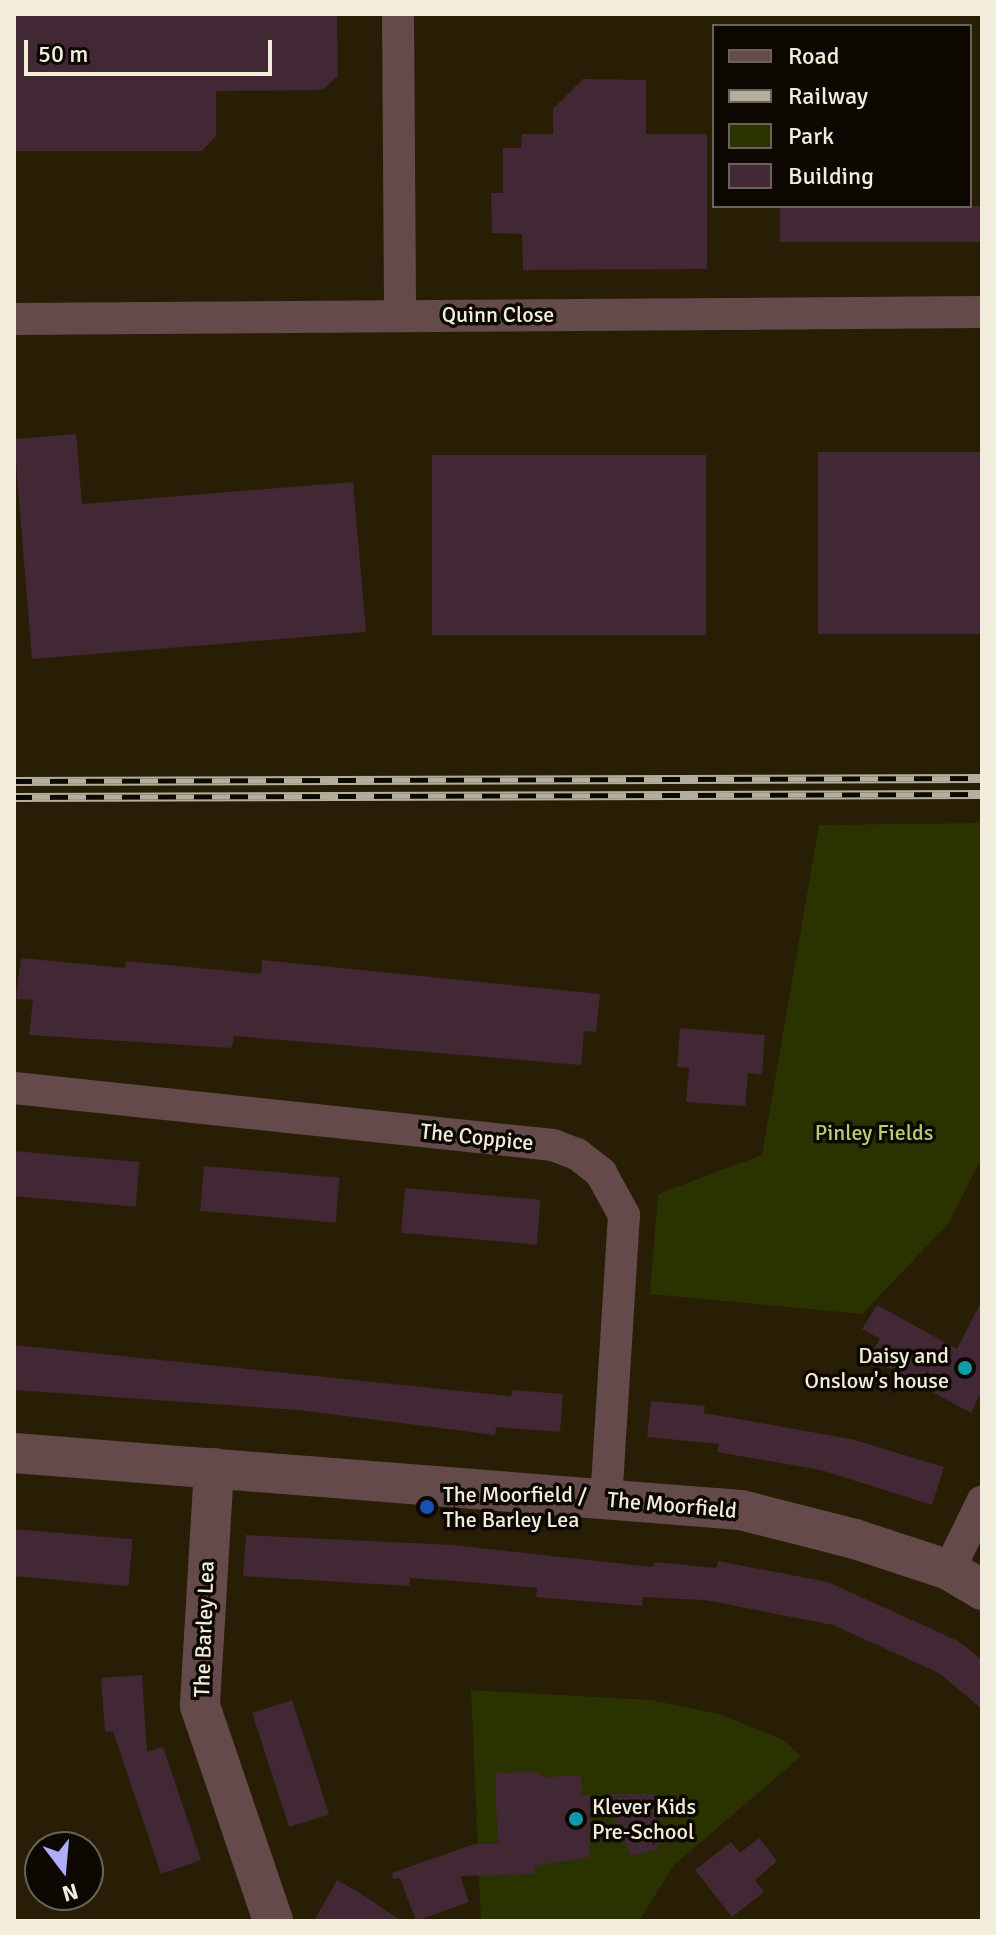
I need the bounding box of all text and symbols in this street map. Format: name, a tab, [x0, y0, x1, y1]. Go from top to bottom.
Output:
scale bar	[28, 24, 276, 74]
legend	[712, 24, 972, 208]
text: 50 m	[38, 39, 88, 69]
text: Road	[788, 41, 839, 71]
text: Railway	[788, 81, 868, 111]
text: Park	[788, 121, 834, 151]
text: Building	[788, 161, 874, 191]
street label: Quinn Close	[442, 302, 554, 328]
street label: The Coppice	[419, 1118, 535, 1156]
park label: Pinley Fields	[815, 1120, 933, 1146]
place label: Daisy and Onslow's house	[804, 1342, 949, 1394]
marker: Daisy and Onslow's house	[956, 1359, 974, 1377]
place label: The Moorfield / The Barley Lea	[443, 1481, 587, 1532]
street label: The Moorfield	[606, 1486, 738, 1524]
marker: The Moorfield / The Barley Lea	[418, 1498, 436, 1516]
street label: The Barley Lea	[188, 1560, 220, 1698]
place label: Klever Kids Pre-School	[592, 1793, 696, 1844]
marker: Klever Kids Pre-School	[567, 1810, 585, 1828]
north arrow	[24, 1831, 104, 1911]
text: N	[59, 1878, 81, 1908]

